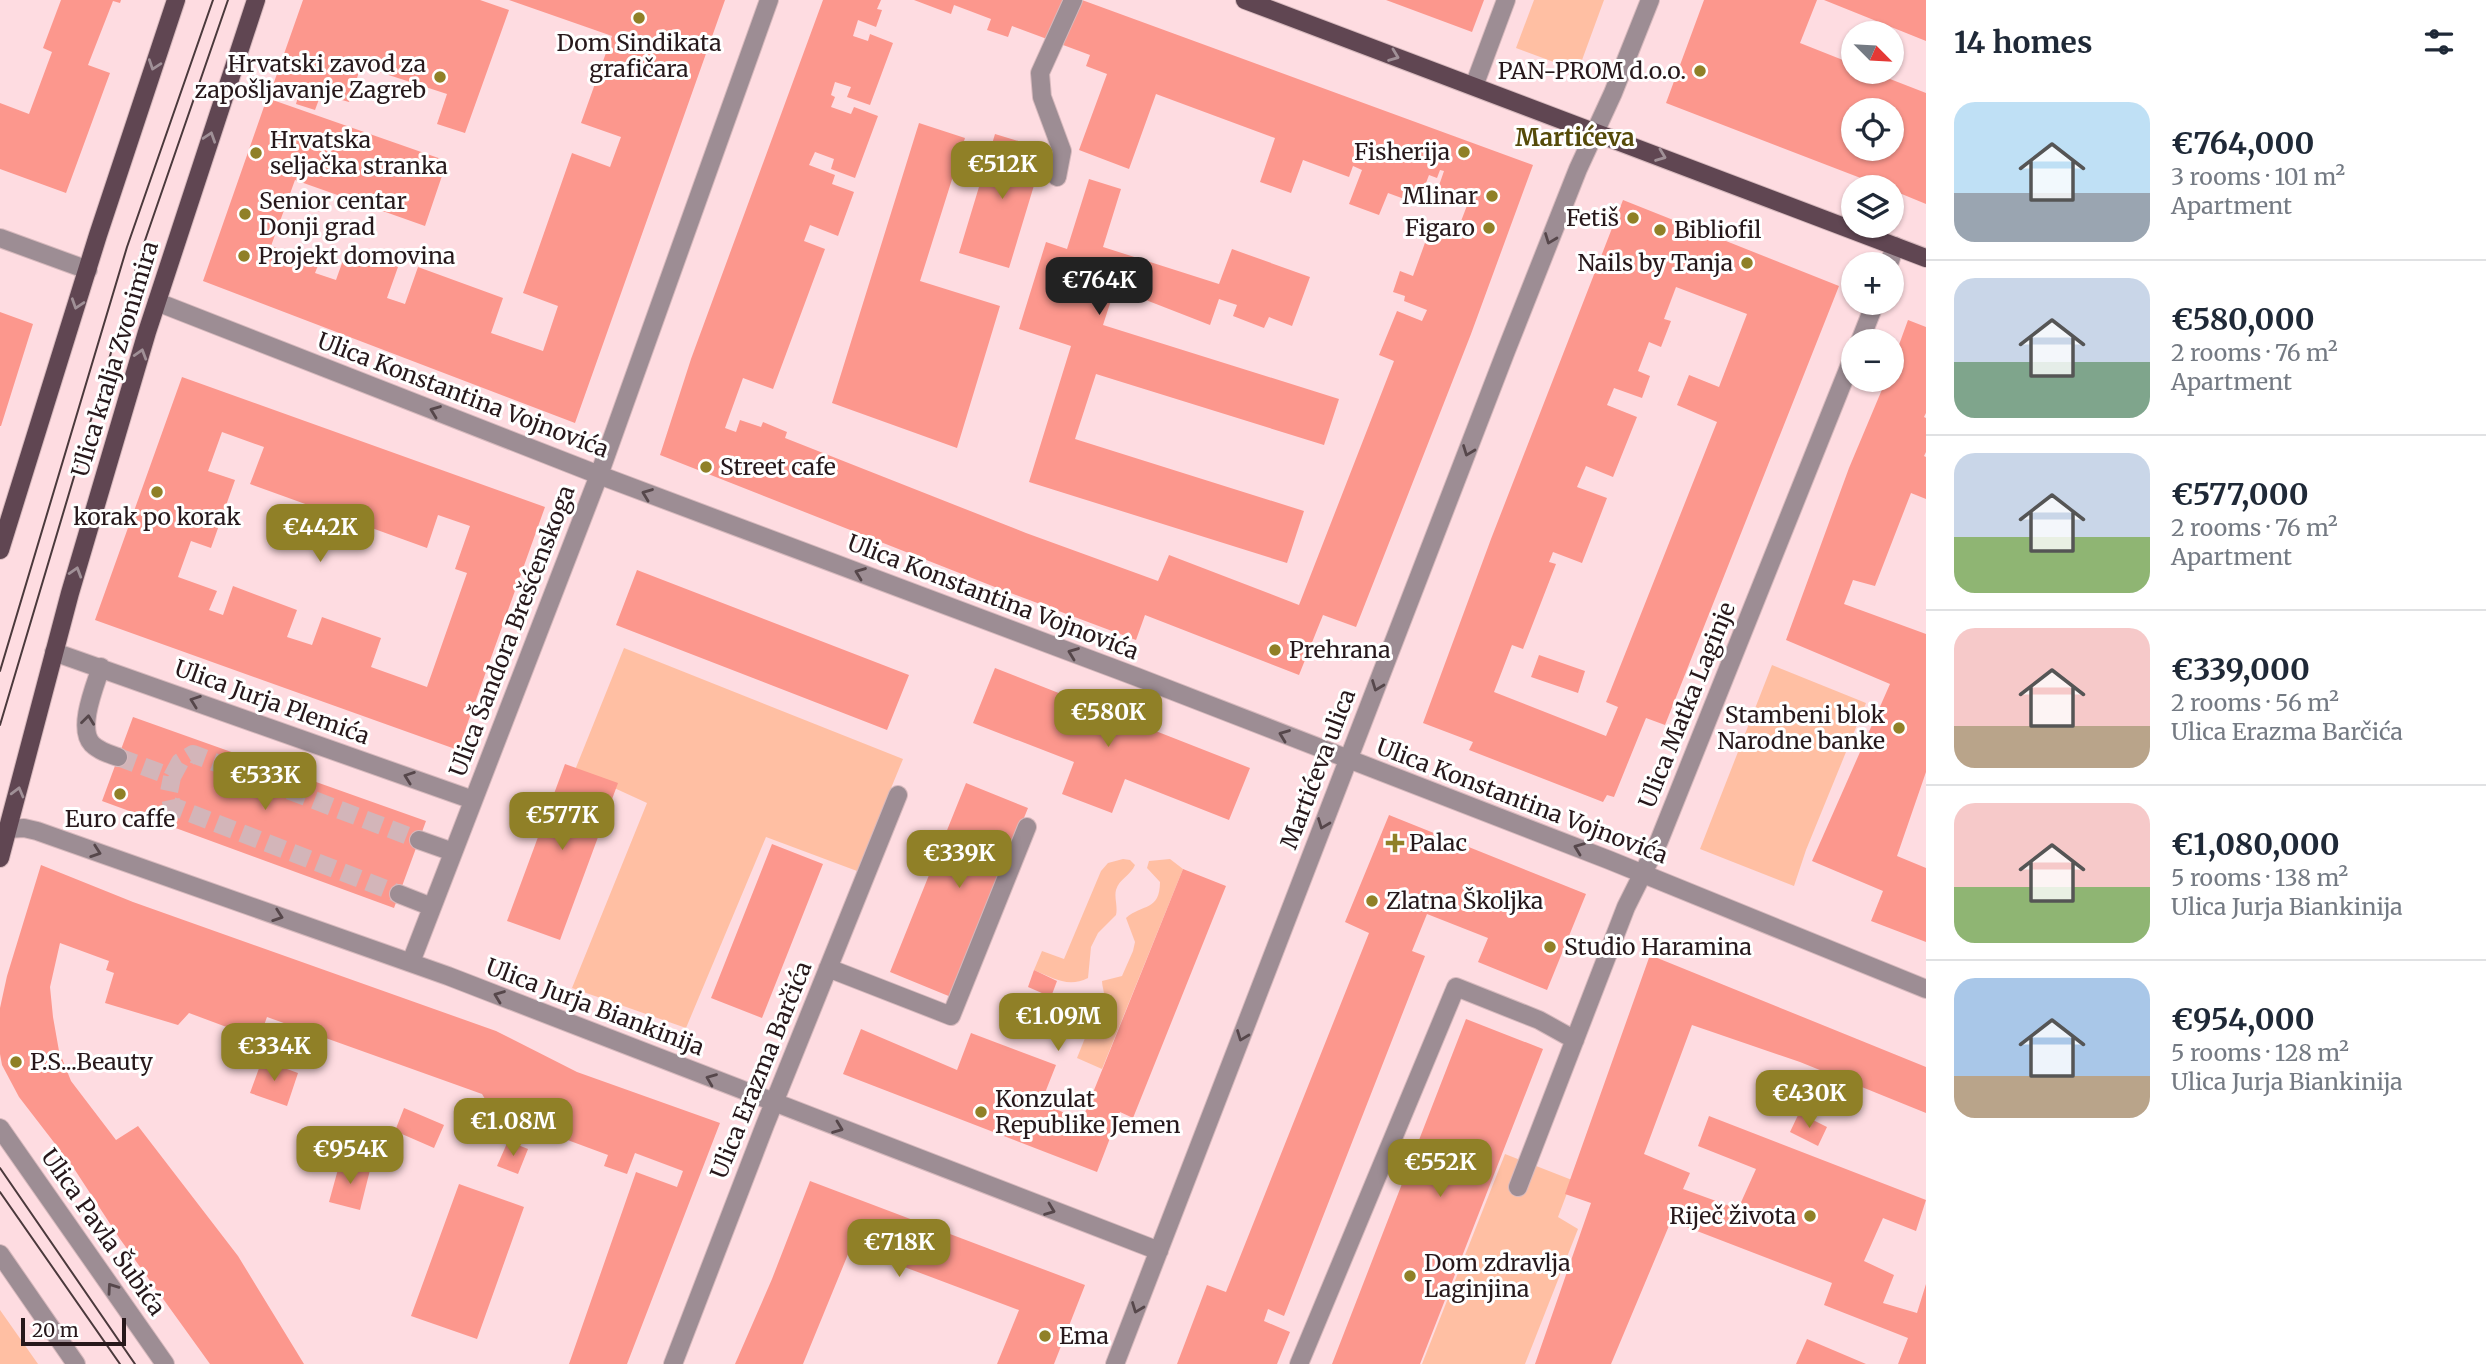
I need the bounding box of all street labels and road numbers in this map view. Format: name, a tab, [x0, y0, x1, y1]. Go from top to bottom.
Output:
street label: Ulica kralja Zvonimira	[65, 238, 164, 480]
street label: Ulica Konstantina Vojnovića	[313, 326, 613, 464]
street label: Ulica Šandora Brešćenskoga	[443, 481, 581, 781]
street label: Ulica Konstantina Vojnovića	[843, 528, 1143, 666]
street label: Ulica Matka Laginje	[1632, 598, 1741, 812]
street label: Ulica Jurja Plemića	[171, 653, 374, 750]
street label: Martićeva ulica	[1274, 685, 1361, 853]
street label: Ulica Konstantina Vojnovića	[1372, 732, 1672, 870]
street label: Ulica Jurja Biankinija	[482, 951, 709, 1062]
street label: Ulica Erazma Barčića	[704, 957, 817, 1183]
street label: Ulica Pavla Šubića	[35, 1143, 172, 1321]

